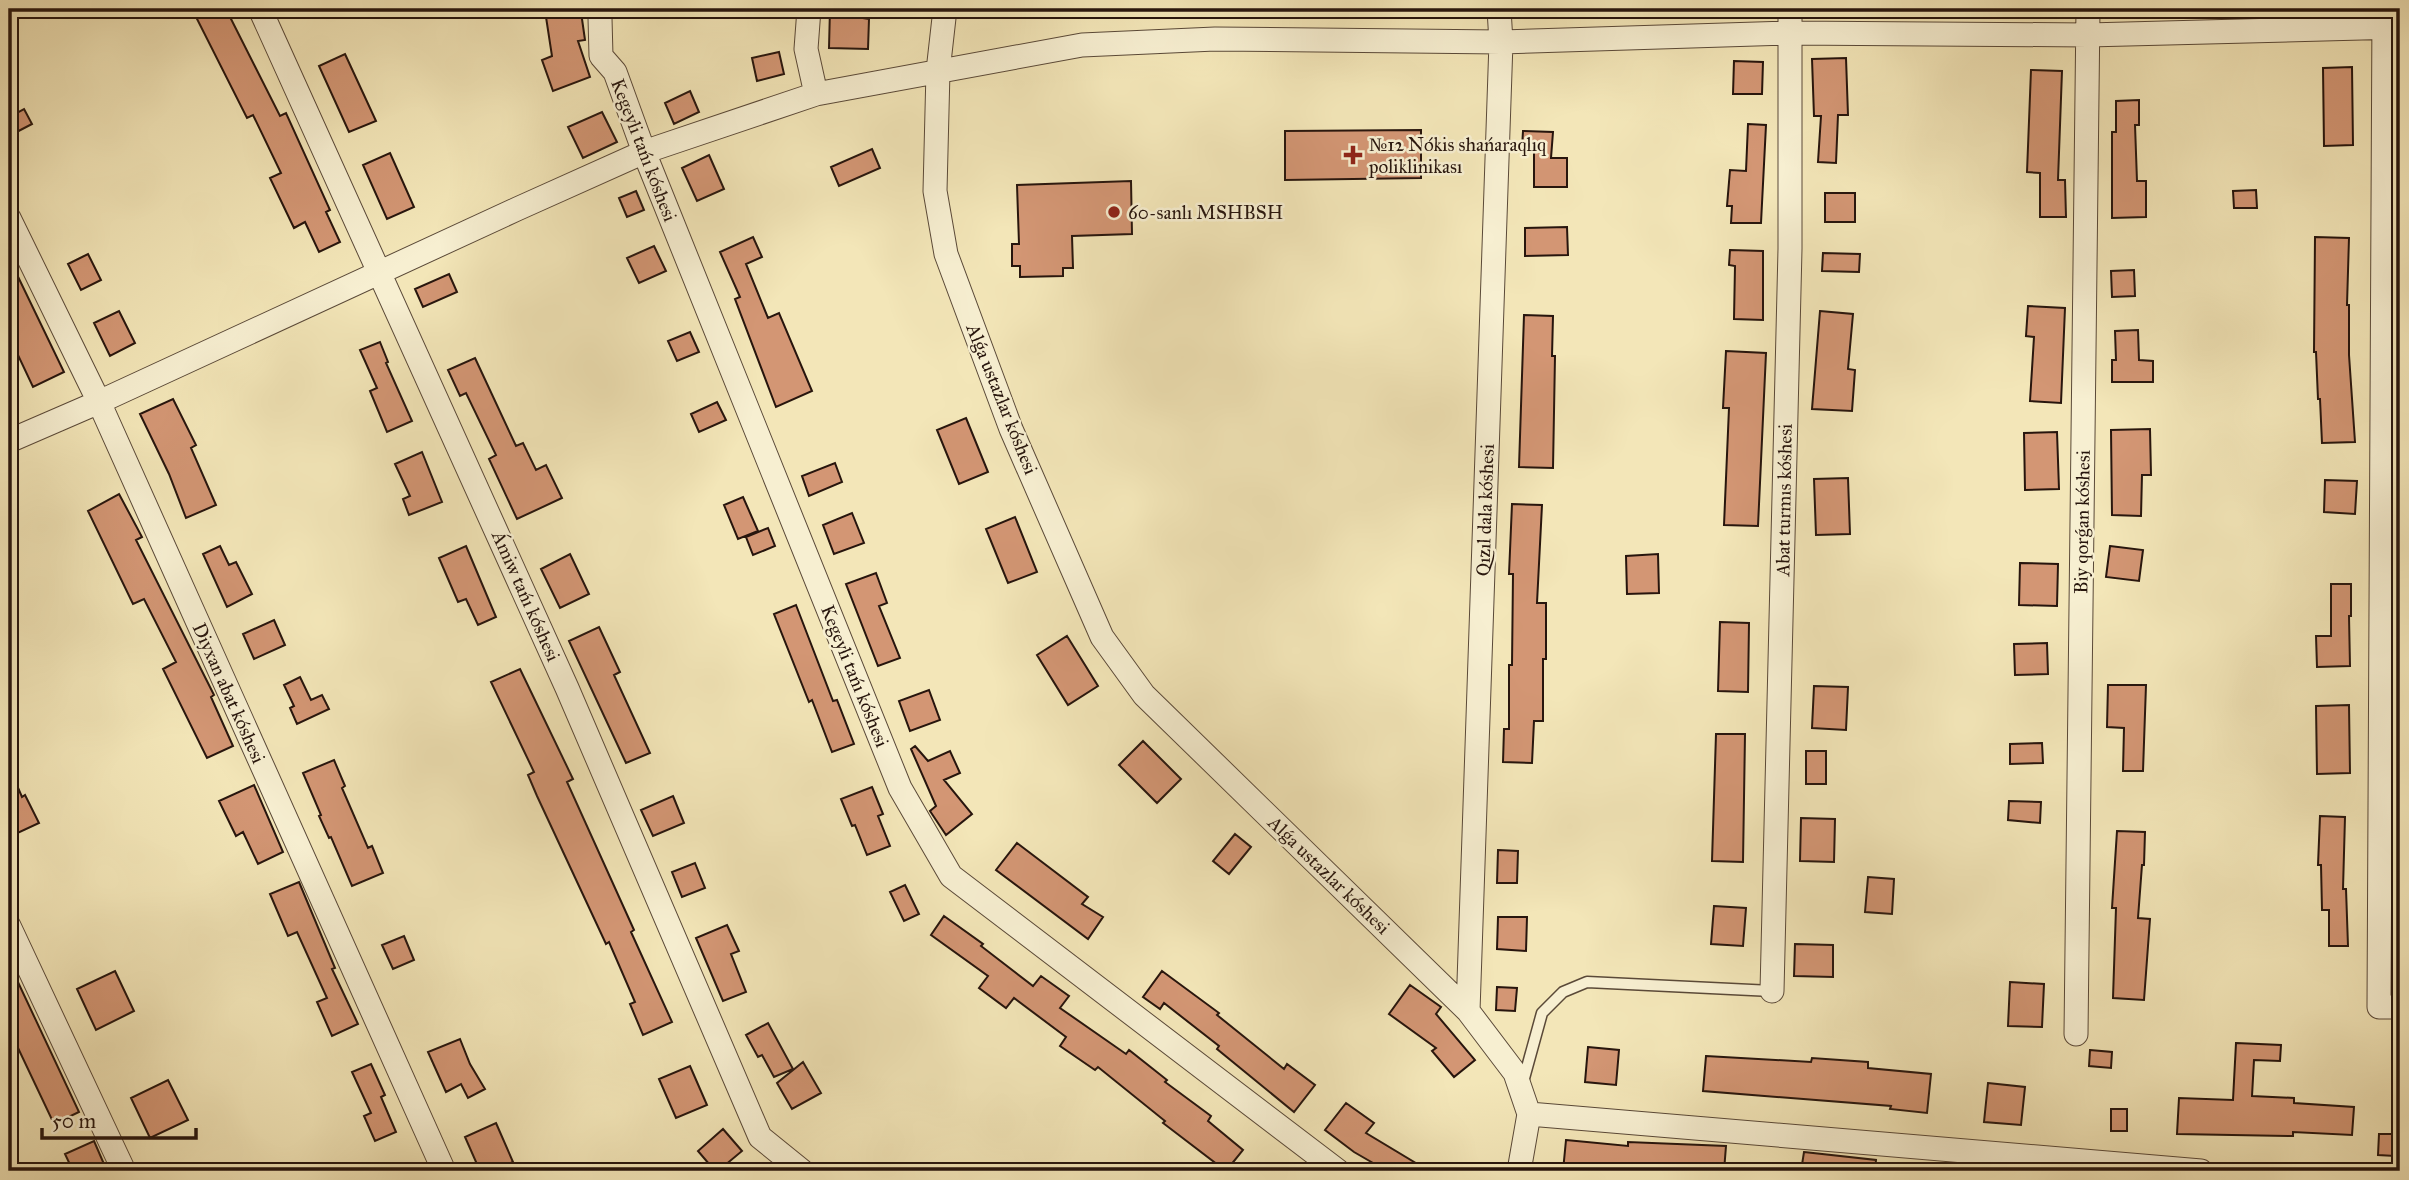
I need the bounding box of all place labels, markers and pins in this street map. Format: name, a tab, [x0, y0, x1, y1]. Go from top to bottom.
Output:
place label: №12 Nókis shańaraqlıq poliklinikası	[1368, 133, 1547, 178]
marker: №12 Nókis shańaraqlıq poliklinikası	[1343, 145, 1363, 165]
place label: 60-sanlı MSHBSH	[1128, 201, 1283, 224]
marker: 60-sanlı MSHBSH	[1106, 204, 1122, 220]

